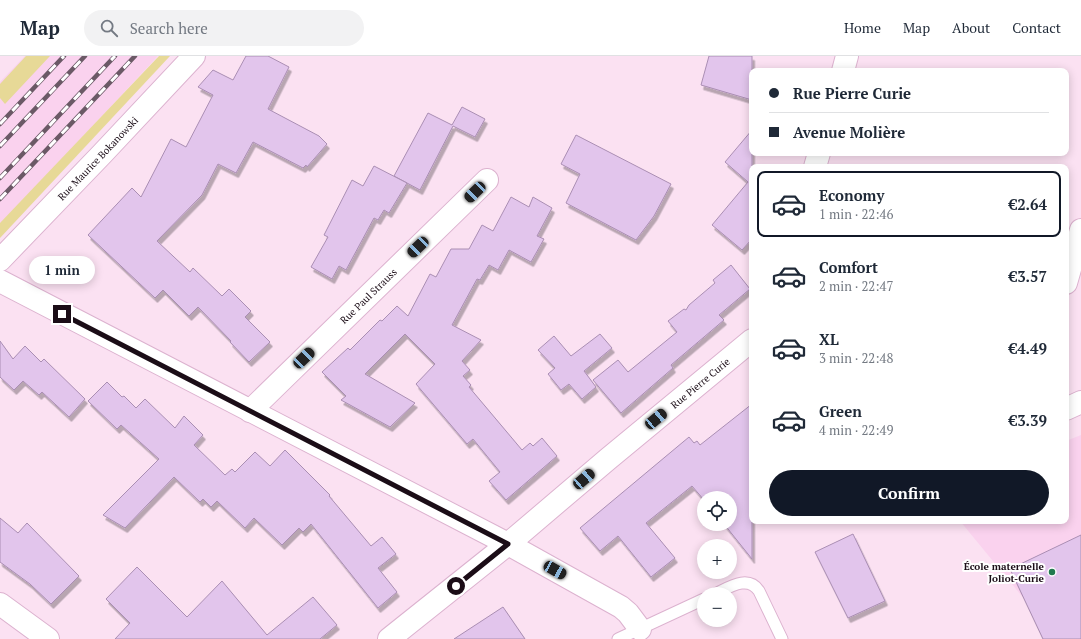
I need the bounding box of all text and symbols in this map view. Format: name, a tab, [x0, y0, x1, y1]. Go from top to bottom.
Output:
search box	[84, 10, 364, 46]
text: Map	[20, 15, 60, 40]
icon: search	[98, 17, 120, 39]
text: Search here	[130, 18, 208, 38]
text: Home	[844, 18, 881, 37]
text: Map	[903, 18, 930, 37]
text: About	[952, 18, 990, 37]
text: Contact	[1012, 18, 1061, 37]
text: Rue Pierre Curie	[793, 83, 911, 103]
street label: Rue Maurice Bokanowski	[55, 114, 141, 203]
text: Avenue Molière	[793, 122, 905, 142]
car	[462, 179, 488, 205]
text: Economy	[819, 185, 884, 205]
icon: car	[771, 186, 807, 222]
text: €2.64	[1009, 194, 1047, 214]
text: 1 min · 22:46	[819, 205, 893, 223]
car	[405, 234, 431, 260]
callout: 1 min	[29, 256, 95, 284]
text: Comfort	[819, 257, 878, 277]
icon: car	[771, 258, 807, 294]
text: 1 min	[44, 261, 80, 279]
street label: Rue Paul Strauss	[337, 265, 399, 326]
text: €3.57	[1009, 266, 1047, 286]
text: 2 min · 22:47	[819, 277, 893, 295]
route end	[53, 305, 71, 323]
text: XL	[819, 329, 839, 349]
icon: car	[771, 330, 807, 366]
text: €4.49	[1009, 338, 1047, 358]
car	[291, 345, 317, 371]
text: 3 min · 22:48	[819, 349, 893, 367]
street label: Rue Pierre Curie	[668, 355, 732, 411]
text: Green	[819, 401, 862, 421]
icon: car	[771, 402, 807, 438]
car	[643, 407, 669, 431]
text: €3.39	[1009, 410, 1047, 430]
text: 4 min · 22:49	[819, 421, 893, 439]
car	[571, 467, 597, 491]
button: Confirm	[769, 470, 1049, 516]
map controls	[697, 491, 737, 627]
button: locate	[697, 491, 737, 531]
button: +	[697, 539, 737, 579]
car	[542, 559, 568, 581]
place label: École maternelle Joliot-Curie	[964, 560, 1045, 585]
marker: École maternelle Joliot-Curie	[1047, 567, 1057, 577]
route start	[447, 577, 465, 595]
button: −	[697, 587, 737, 627]

